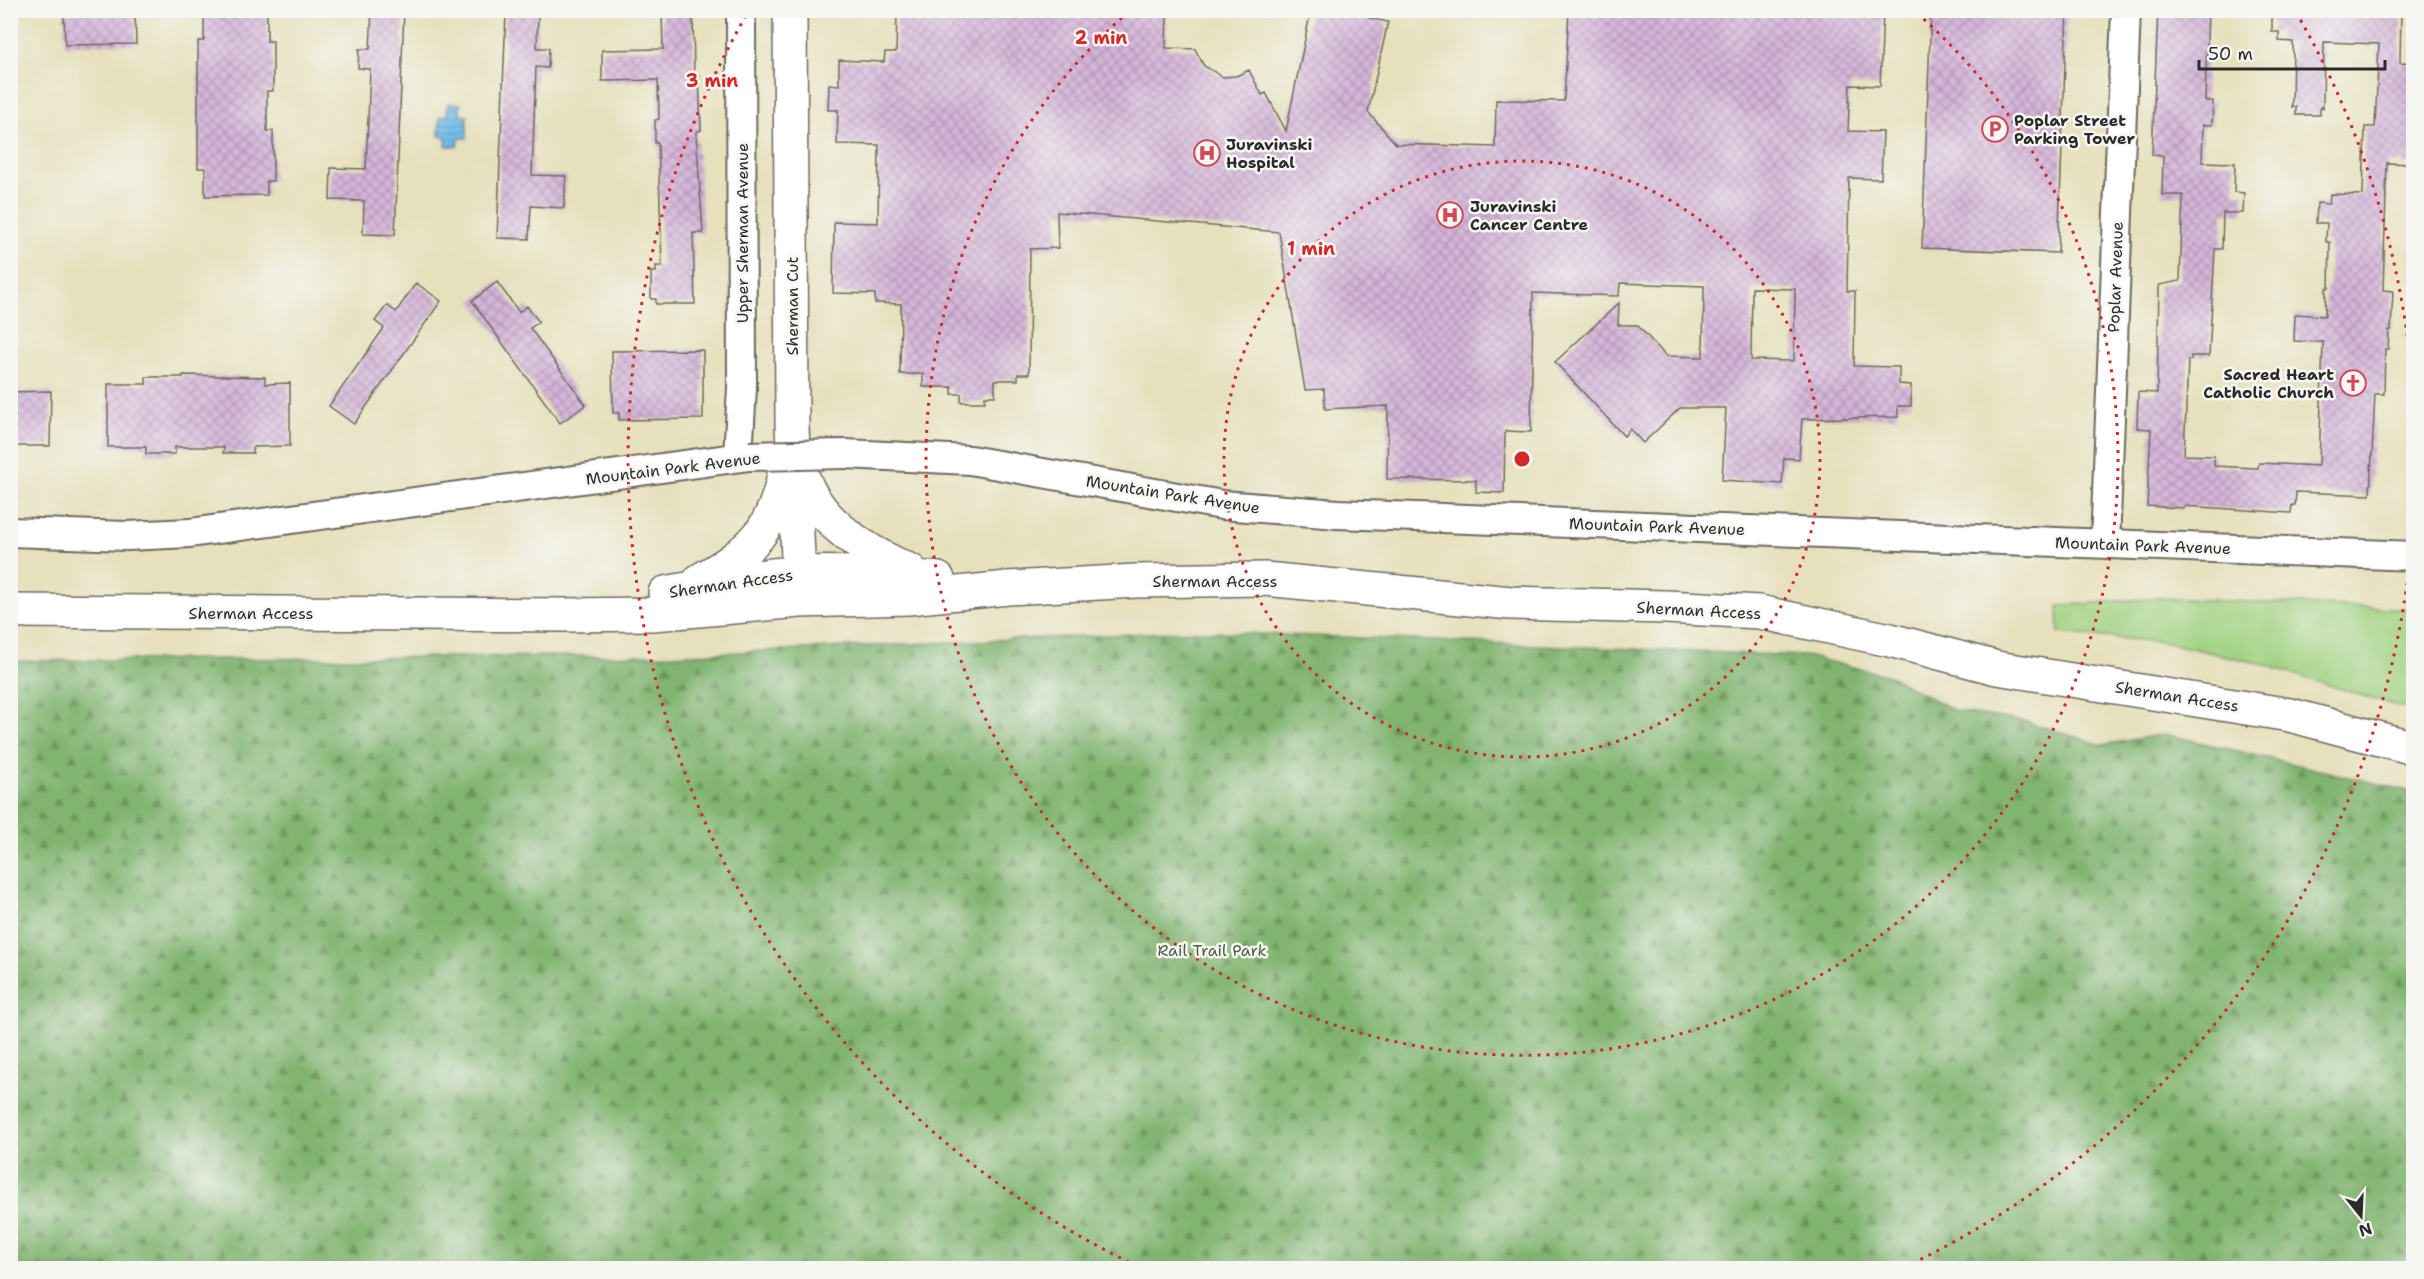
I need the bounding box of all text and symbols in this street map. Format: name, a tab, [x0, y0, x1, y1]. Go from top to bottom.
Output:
text: 2 min	[1075, 26, 1127, 50]
scale bar	[2199, 33, 2385, 71]
text: 50 m	[2208, 42, 2253, 66]
text: 3 min	[686, 69, 738, 93]
place label: Poplar Street Parking Tower	[2014, 110, 2135, 149]
parking icon: Poplar Street Parking Tower	[1980, 114, 2010, 144]
place label: Juravinski Hospital	[1226, 134, 1313, 173]
hospital icon: Juravinski Hospital	[1192, 138, 1222, 168]
street label: Upper Sherman Avenue	[732, 143, 753, 323]
place label: Juravinski Cancer Centre	[1470, 196, 1589, 235]
hospital icon: Juravinski Cancer Centre	[1435, 200, 1465, 230]
street label: Poplar Avenue	[2103, 221, 2128, 333]
text: 1 min	[1287, 237, 1335, 261]
street label: Sherman Cut	[782, 257, 803, 355]
place label: Sacred Heart Catholic Church	[2203, 364, 2334, 403]
church icon: Sacred Heart Catholic Church	[2338, 368, 2368, 398]
street label: Mountain Park Avenue	[584, 447, 762, 490]
centre of rings	[1512, 449, 1532, 469]
street label: Mountain Park Avenue	[1084, 470, 1261, 519]
street label: Mountain Park Avenue	[1569, 513, 1745, 540]
street label: Mountain Park Avenue	[2055, 532, 2231, 559]
street label: Sherman Access	[668, 564, 794, 603]
street label: Sherman Access	[1153, 571, 1278, 592]
street label: Sherman Access	[1636, 597, 1762, 624]
street label: Sherman Access	[189, 603, 314, 624]
street label: Sherman Access	[2114, 676, 2240, 717]
park label: Rail Trail Park	[1157, 940, 1267, 961]
north arrow	[2331, 1186, 2391, 1246]
text: N	[2356, 1218, 2375, 1242]

